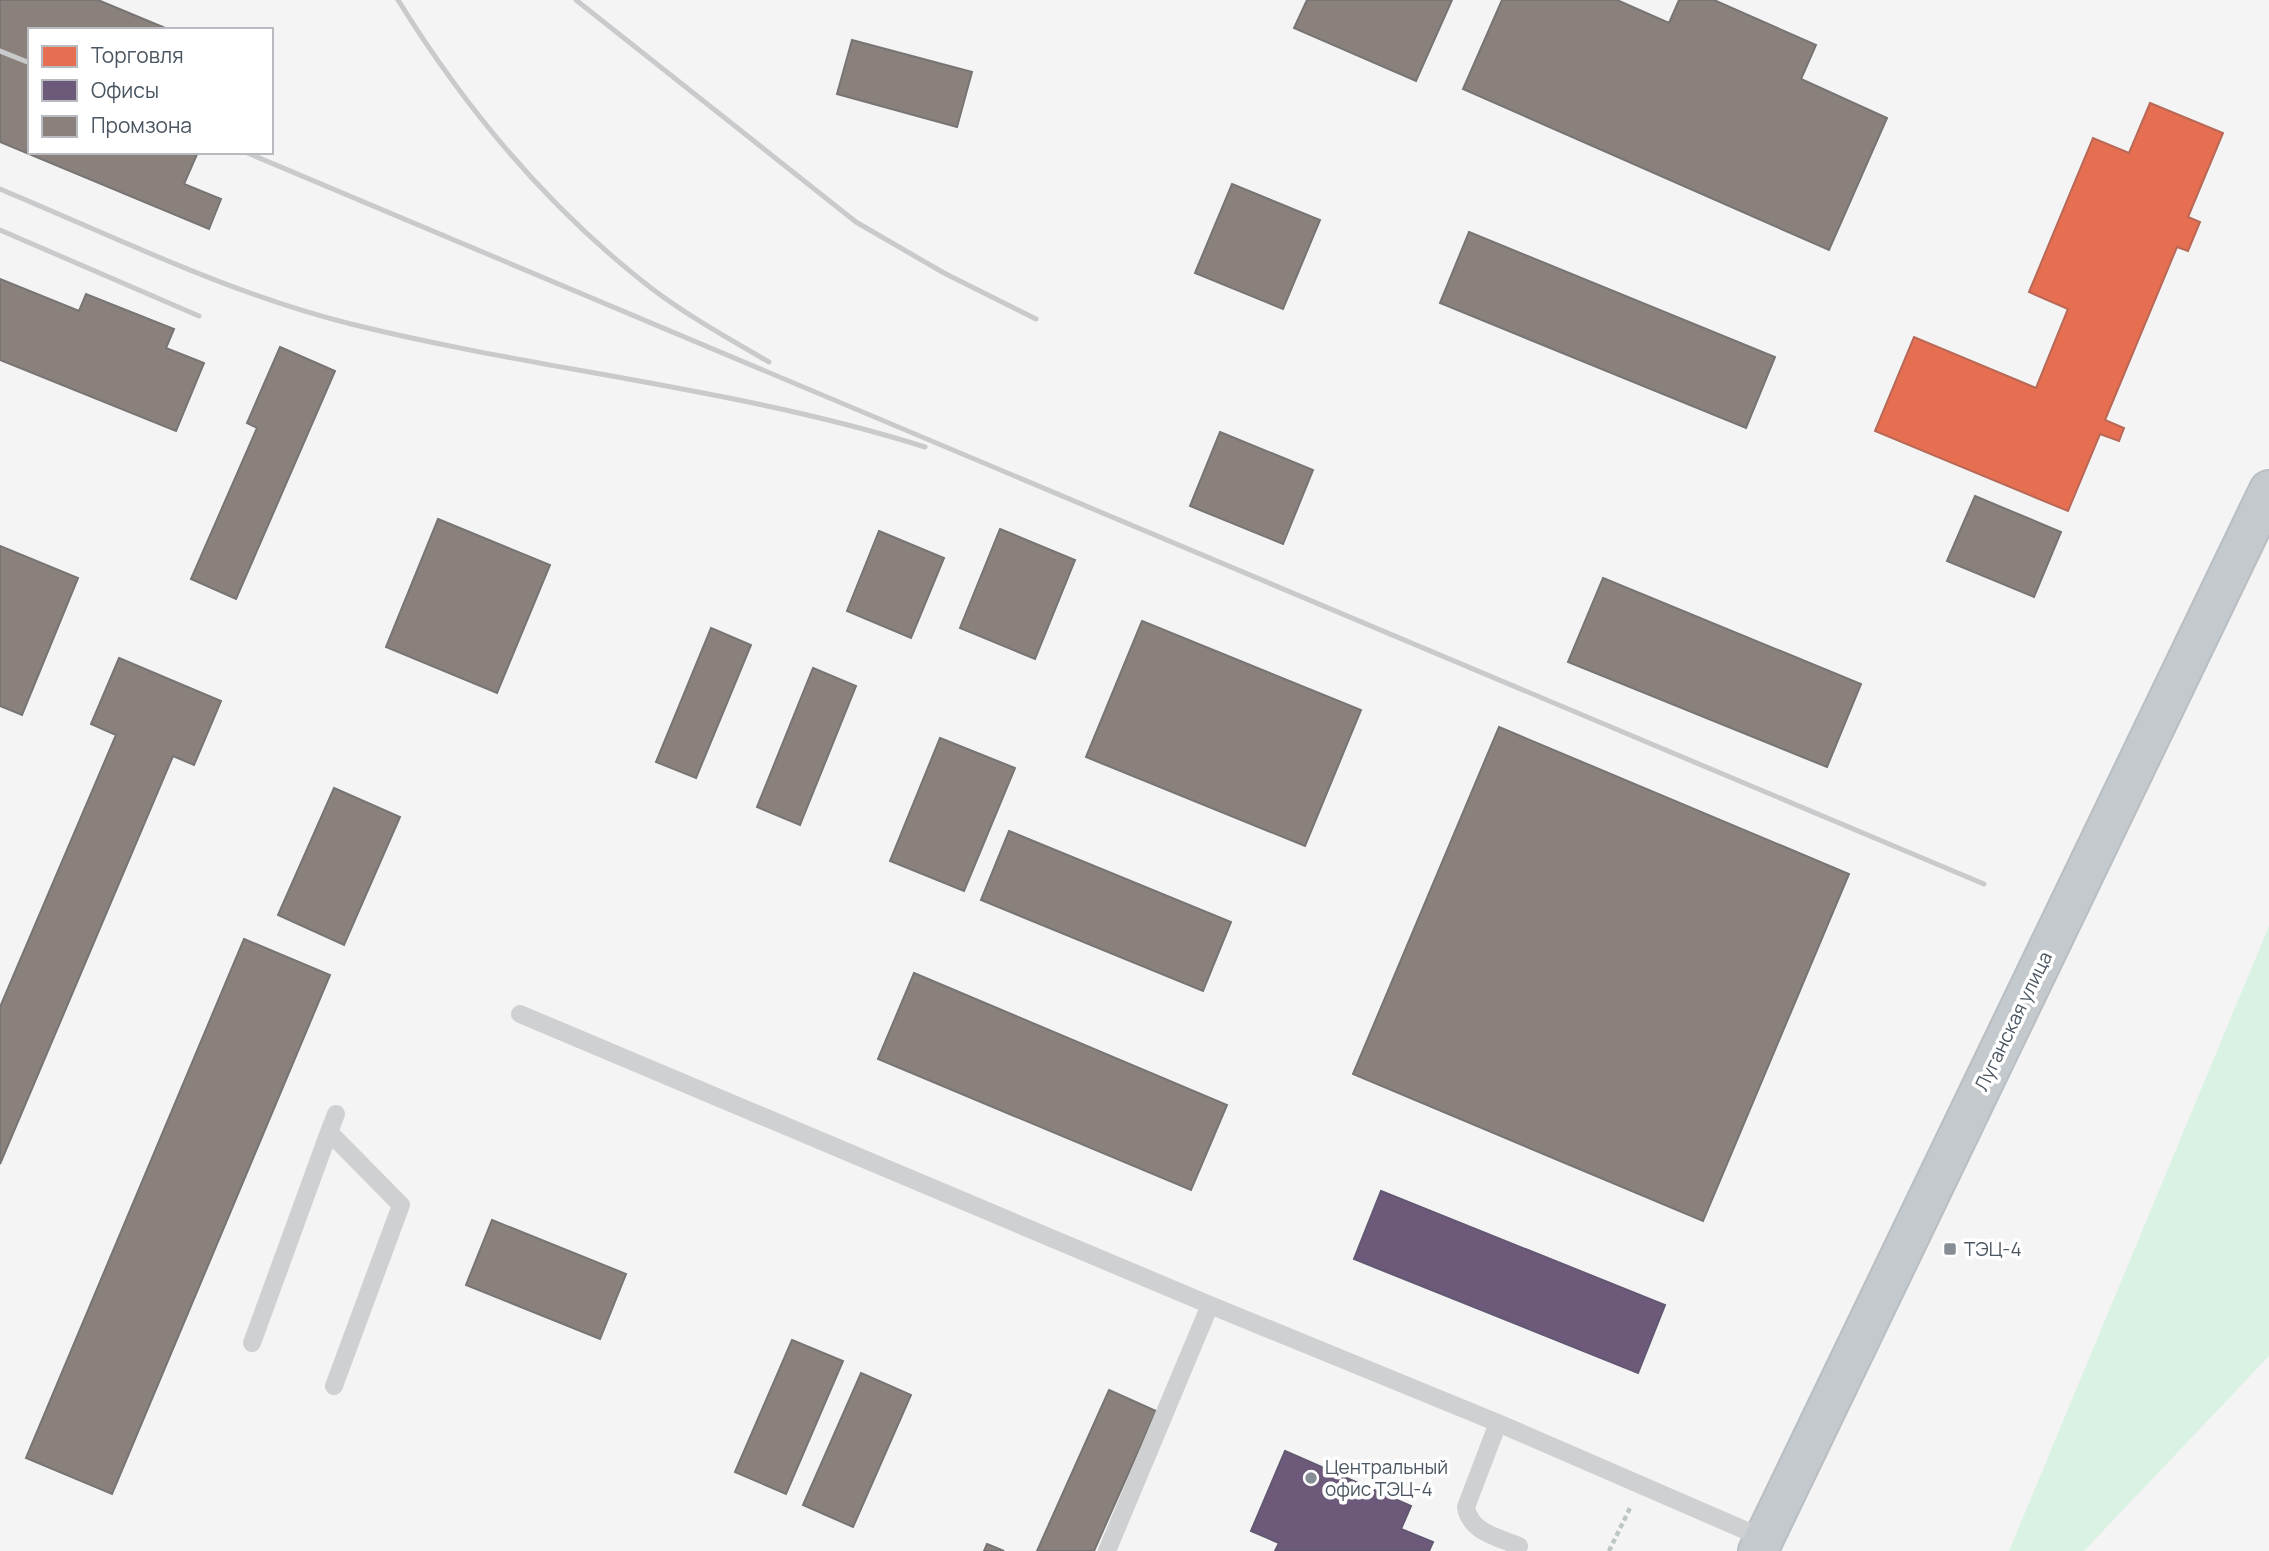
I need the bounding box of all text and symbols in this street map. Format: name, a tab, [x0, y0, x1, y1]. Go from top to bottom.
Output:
legend	[28, 28, 273, 154]
text: Торговля	[91, 41, 184, 69]
text: Офисы	[91, 76, 159, 104]
text: Промзона	[91, 111, 192, 139]
street label: Луганская улица	[1968, 947, 2058, 1095]
place label: ТЭЦ-4	[1964, 1236, 2022, 1262]
marker: ТЭЦ-4	[1942, 1241, 1958, 1257]
place label: Центральный офис ТЭЦ-4	[1325, 1454, 1448, 1502]
marker: Центральный офис ТЭЦ-4	[1303, 1470, 1319, 1486]

